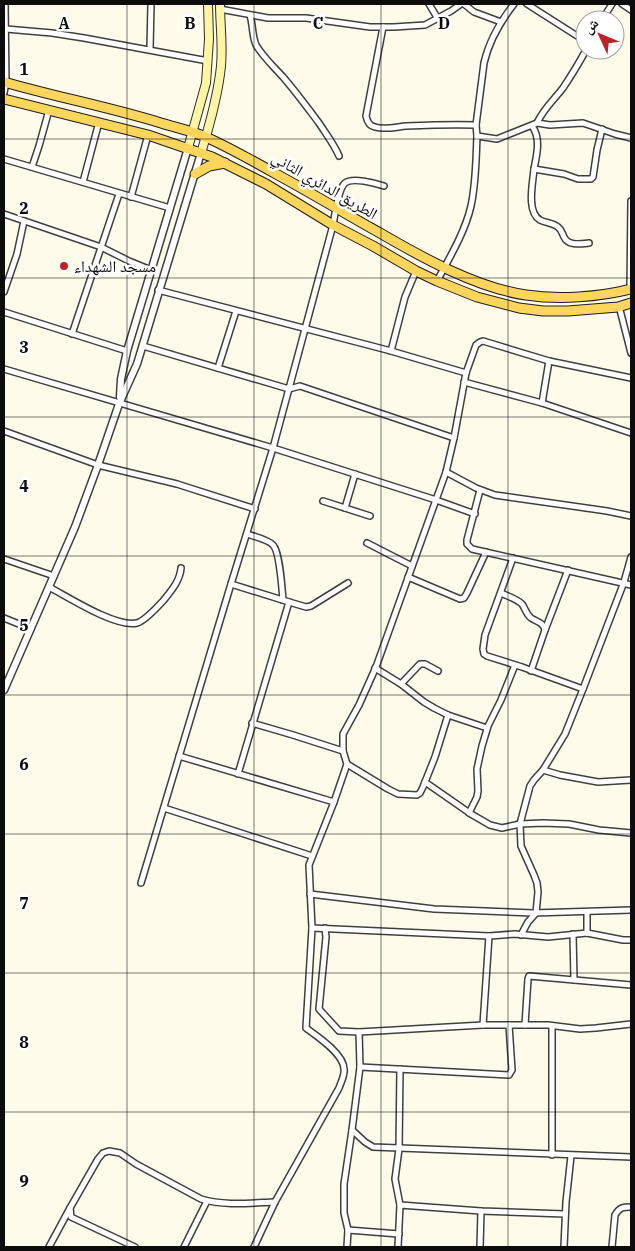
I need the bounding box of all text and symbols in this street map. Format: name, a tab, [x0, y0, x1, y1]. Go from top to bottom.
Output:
north arrow	[575, 10, 625, 60]
text: A	[58, 13, 70, 33]
text: B	[184, 13, 196, 33]
text: C	[313, 13, 323, 33]
text: D	[438, 13, 450, 33]
text: ش	[579, 14, 602, 38]
text: 1	[19, 59, 29, 79]
street label: الطريق الدائري الثاني	[267, 147, 381, 226]
text: 2	[19, 198, 29, 218]
place label: مسجد الشهداء	[74, 256, 156, 276]
marker: مسجد الشهداء	[58, 260, 70, 272]
text: 3	[19, 337, 29, 357]
text: 4	[19, 476, 29, 496]
text: 5	[19, 615, 29, 635]
text: 6	[19, 754, 29, 774]
text: 7	[19, 893, 29, 913]
text: 8	[19, 1032, 29, 1052]
text: 9	[19, 1171, 29, 1191]

